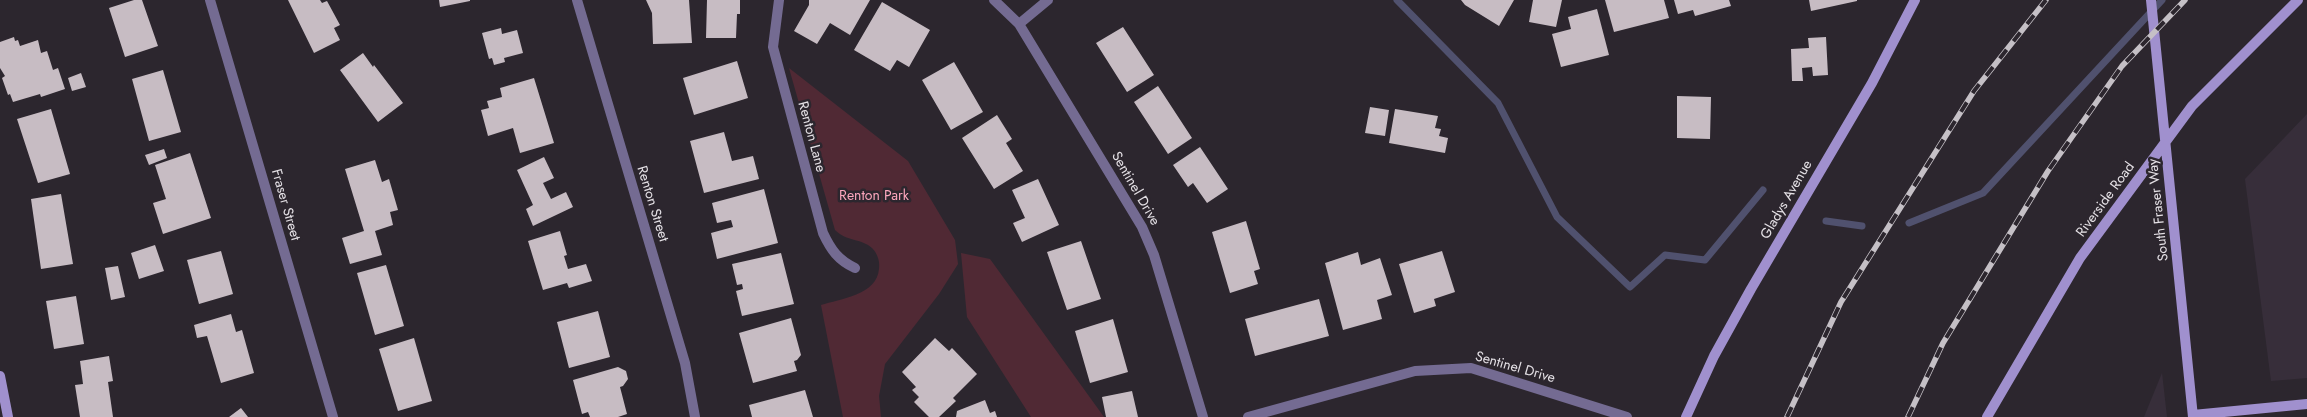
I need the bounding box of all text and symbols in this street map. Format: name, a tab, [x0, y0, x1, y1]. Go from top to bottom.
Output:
street label: Renton Lane	[793, 100, 829, 174]
street label: Sentinel Drive	[1107, 149, 1163, 229]
street label: Gladys Avenue	[1758, 158, 1816, 242]
street label: South Fraser Way	[2145, 158, 2173, 262]
street label: Riverside Road	[2073, 159, 2139, 241]
street label: Renton Street	[633, 164, 671, 244]
street label: Fraser Street	[267, 167, 303, 243]
park label: Renton Park	[839, 189, 909, 205]
street label: Sentinel Drive	[1473, 349, 1557, 387]

